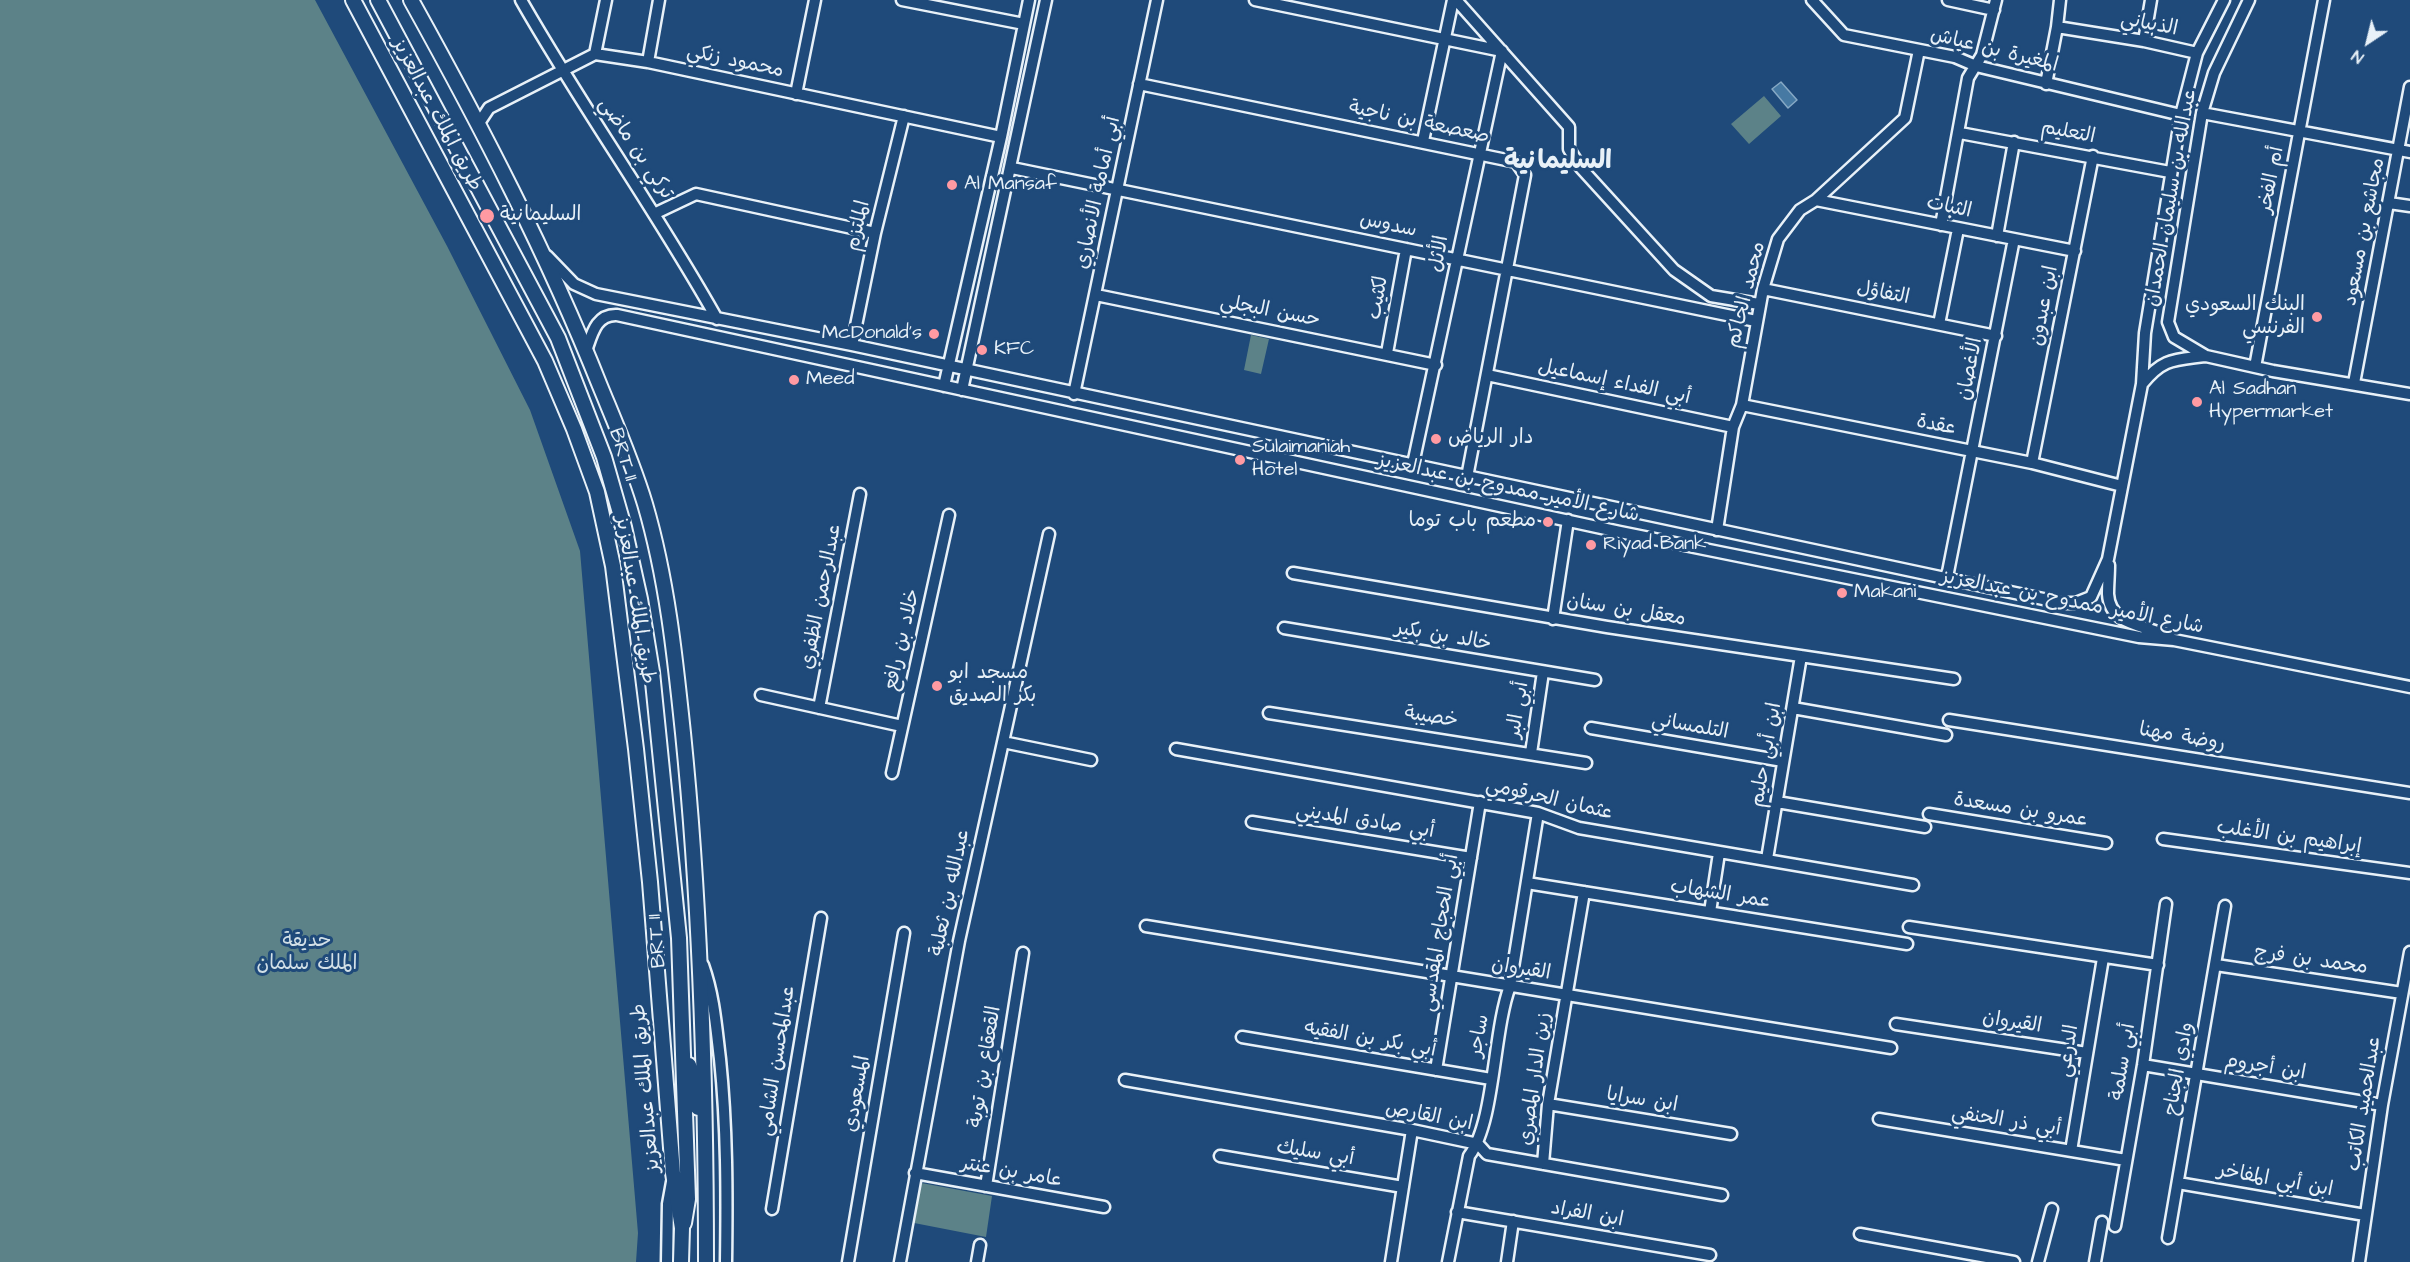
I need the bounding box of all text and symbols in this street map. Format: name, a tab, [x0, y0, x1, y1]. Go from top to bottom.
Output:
street label: الذبياني	[2118, 8, 2180, 42]
north arrow	[2338, 12, 2398, 72]
street label: المغيرة بن عياش	[1928, 24, 2060, 78]
street label: طريق الملك عبدالعزيز	[386, 34, 486, 196]
street label: محمود زنكي	[684, 40, 786, 84]
text: N	[2347, 45, 2368, 69]
street label: عبدالله بن سليمان الحمدان	[2141, 88, 2203, 308]
street label: تركي بن ماضي	[592, 94, 678, 204]
street label: صعصعة بن ناجية	[1347, 96, 1491, 150]
street label: أبي أمامة الأنصاري	[1071, 115, 1127, 271]
street label: التعليم	[2039, 116, 2097, 150]
street label: أم الفخر	[2254, 144, 2290, 216]
district label: السليمانية	[1504, 147, 1612, 179]
street label: مجاشع بن مسعود	[2339, 156, 2391, 308]
place label: Al Mansaf	[964, 173, 1057, 197]
marker: Al Mansaf	[945, 178, 959, 192]
street label: الثبات	[1924, 192, 1974, 224]
street label: الملتزم	[842, 198, 876, 254]
place label: السليمانية	[500, 204, 581, 228]
marker: السليمانية	[478, 207, 496, 225]
street label: سدوس	[1357, 208, 1419, 244]
street label: الأثل	[1425, 234, 1455, 274]
street label: محمد الحاكم	[1722, 239, 1772, 351]
street label: ابن عبدون	[2025, 264, 2065, 348]
street label: لكثيب	[1363, 274, 1395, 322]
street label: التفاؤل	[1855, 277, 1911, 311]
street label: حسن البجلي	[1218, 291, 1322, 333]
place label: البنك السعودي الفرنسي	[2185, 294, 2305, 341]
marker: البنك السعودي الفرنسي	[2310, 310, 2324, 324]
place label: McDonald's	[822, 322, 922, 346]
marker: McDonald's	[927, 327, 941, 341]
street label: الأغصان	[1953, 335, 1989, 403]
place label: KFC	[994, 338, 1034, 362]
marker: KFC	[975, 343, 989, 357]
street label: أبي الفداء إسماعيل	[1536, 355, 1692, 411]
place label: Meed	[806, 368, 854, 392]
marker: Meed	[787, 373, 801, 387]
place label: Al Sadhan Hypermarket	[2209, 378, 2333, 425]
marker: Al Sadhan Hypermarket	[2190, 395, 2204, 409]
street label: عقدة	[1914, 410, 1958, 442]
street label: BRT 11	[602, 426, 642, 484]
place label: دار الرياض	[1448, 427, 1533, 451]
marker: دار الرياض	[1429, 432, 1443, 446]
place label: Sulaimaniah Hotel	[1252, 436, 1350, 483]
street label: شارع الأمير ممدوح بن عبدالعزيز	[1375, 449, 1641, 529]
marker: Sulaimaniah Hotel	[1233, 453, 1247, 467]
place label: مطعم باب توما	[1408, 510, 1536, 534]
street label: طريق الملك عبدالعزيز	[609, 514, 659, 686]
marker: مطعم باب توما	[1541, 515, 1555, 529]
street label: عبدالرحمن الظفري	[796, 522, 848, 672]
place label: Riyad Bank	[1603, 533, 1706, 557]
marker: Riyad Bank	[1584, 538, 1598, 552]
street label: شارع الأمير ممدوح بن عبدالعزيز	[1938, 566, 2206, 640]
place label: Makani	[1854, 581, 1916, 605]
marker: Makani	[1835, 586, 1849, 600]
street label: خلاد بن رافع	[880, 587, 926, 693]
street label: معقل بن سنان	[1565, 590, 1687, 632]
street label: خالد بن بكير	[1393, 617, 1493, 657]
place label: مسجد ابو بكر الصديق	[949, 662, 1036, 709]
marker: مسجد ابو بكر الصديق	[930, 679, 944, 693]
street label: أبي البر	[1503, 680, 1535, 740]
street label: ابن أبي حليم	[1746, 701, 1788, 809]
street label: خصيبة	[1402, 702, 1460, 734]
street label: التلمساني	[1650, 708, 1730, 746]
street label: روضة مهنا	[2137, 719, 2227, 757]
street label: عثمان الحرقومي	[1483, 774, 1615, 826]
street label: عمرو بن مسعدة	[1952, 788, 2090, 834]
street label: أبي صادق المديني	[1294, 799, 1436, 845]
street label: إبراهيم بن الأغلب	[2215, 816, 2363, 860]
street label: عبدالله بن ثعلبة	[926, 828, 976, 958]
street label: أبي الحجاج المقدسي	[1417, 852, 1465, 1014]
street label: عمر الشهاب	[1668, 875, 1772, 915]
street label: BRT 11	[644, 913, 672, 969]
park label: حديقة الملك سلمان	[257, 930, 357, 977]
street label: محمد بن فرج	[2253, 941, 2369, 981]
street label: القيروان	[1490, 953, 1552, 987]
street label: عبدالمحسن الشامي	[754, 984, 802, 1138]
street label: طريق الملك عبدالعزيز	[628, 1002, 666, 1174]
street label: القعقاع بن توبة	[965, 1004, 1007, 1130]
street label: القيروان	[1981, 1006, 2043, 1040]
street label: زين الدار المصري	[1515, 1011, 1557, 1147]
street label: ساجر	[1464, 1013, 1496, 1059]
street label: أبي بكر بن الفقيه	[1302, 1017, 1438, 1063]
street label: وادي الجناح	[2160, 1020, 2200, 1118]
street label: أبي سلمة	[2106, 1022, 2142, 1102]
street label: الدرعي	[2053, 1023, 2085, 1079]
street label: عبدالحميد الكاتب	[2343, 1035, 2387, 1173]
street label: ابن أجروم	[2223, 1050, 2307, 1086]
street label: المسعودي	[839, 1054, 877, 1134]
street label: ابن سرايا	[1605, 1084, 1679, 1118]
street label: ابن القارص	[1383, 1097, 1475, 1137]
street label: أبي ذر الحنفي	[1950, 1102, 2062, 1142]
street label: أبي سليك	[1274, 1136, 1356, 1172]
street label: عامر بن عنتر	[959, 1152, 1065, 1194]
street label: ابن أبي المفاخر	[2215, 1159, 2335, 1203]
street label: ابن الفراد	[1549, 1197, 1625, 1233]

